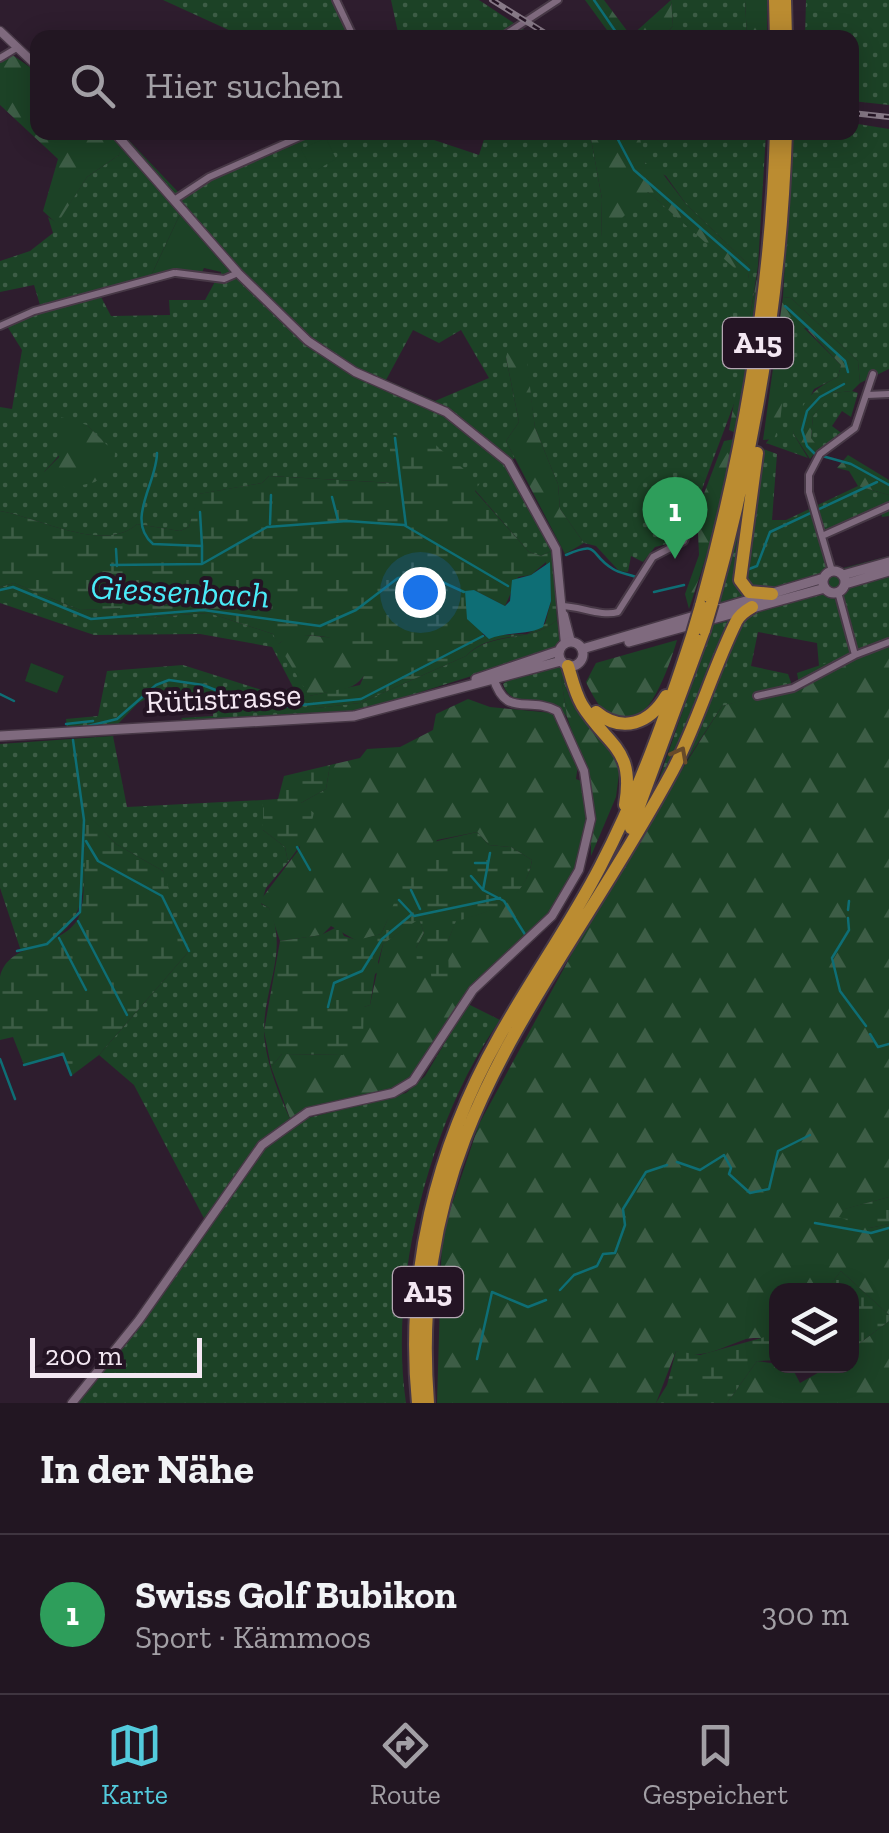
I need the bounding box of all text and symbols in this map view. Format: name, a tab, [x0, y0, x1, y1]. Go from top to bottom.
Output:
search box	[30, 30, 859, 140]
icon: search	[65, 58, 120, 113]
text: Hier suchen	[145, 62, 343, 108]
road number: A15	[723, 318, 793, 368]
pin: 1	[642, 476, 708, 559]
water label: Giessenbach	[89, 565, 271, 617]
your location	[395, 567, 446, 618]
street label: Rütistrasse	[144, 675, 302, 721]
one-way arrow	[668, 747, 688, 765]
road number: A15	[393, 1267, 463, 1317]
map controls	[769, 1283, 859, 1373]
button: layers	[769, 1283, 859, 1373]
scale bar	[30, 1333, 202, 1378]
text: 200 m	[45, 1339, 122, 1372]
text: In der Nähe	[40, 1443, 254, 1494]
text: Swiss Golf Bubikon	[135, 1572, 457, 1618]
text: 1	[66, 1595, 79, 1633]
text: 300 m	[762, 1595, 849, 1633]
text: Sport · Kämmoos	[135, 1618, 371, 1656]
tab: Karte	[101, 1718, 168, 1811]
tab: Route	[370, 1718, 441, 1811]
tab: Gespeichert	[643, 1718, 788, 1811]

